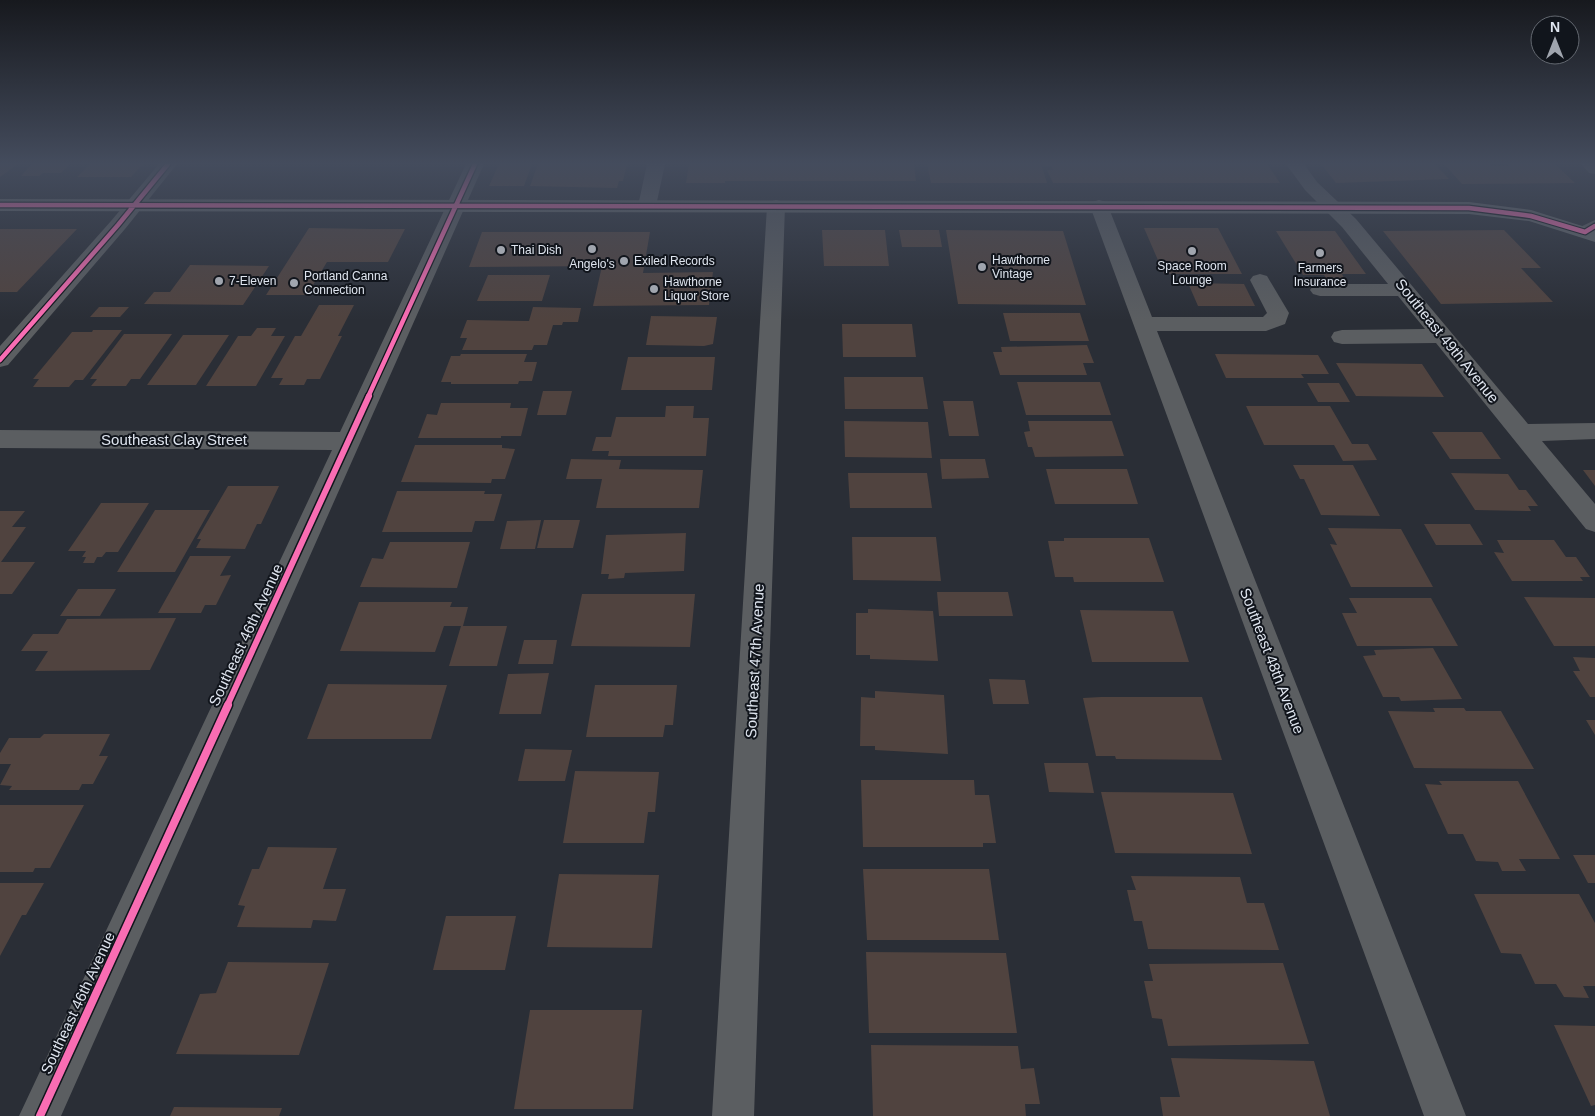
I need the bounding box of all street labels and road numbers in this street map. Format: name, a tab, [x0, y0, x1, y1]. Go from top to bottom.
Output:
street label: Southeast 49th Avenue	[1392, 275, 1503, 406]
street label: Southeast Clay Street	[101, 431, 248, 448]
street label: Southeast 46th Avenue	[205, 561, 286, 709]
street label: Southeast 47th Avenue	[742, 583, 767, 739]
street label: Southeast 48th Avenue	[1237, 585, 1308, 736]
street label: Southeast 46th Avenue	[37, 929, 118, 1077]

